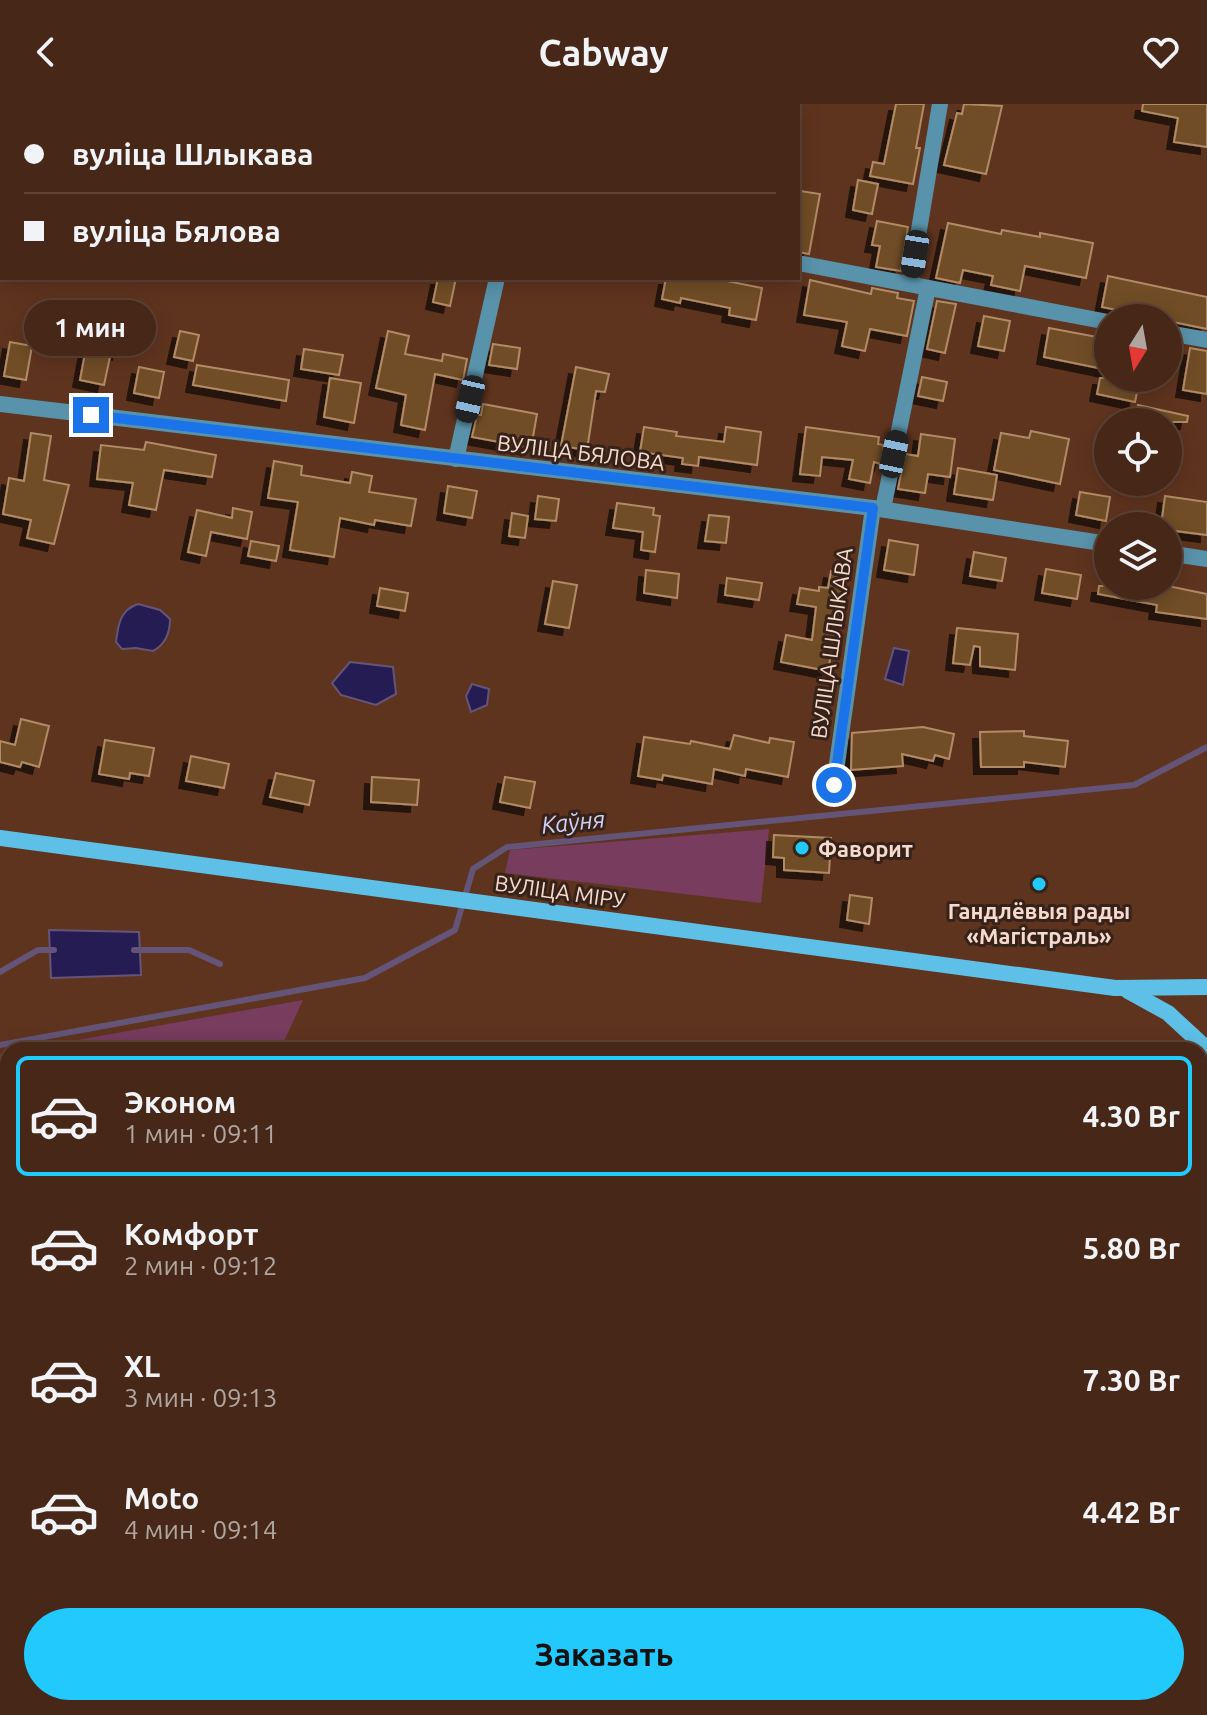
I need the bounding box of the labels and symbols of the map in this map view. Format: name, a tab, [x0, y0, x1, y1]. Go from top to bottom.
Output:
car	[899, 228, 931, 280]
callout: 1 мин	[25, 299, 157, 355]
north arrow	[1094, 304, 1182, 392]
car	[453, 373, 487, 425]
route end	[73, 397, 109, 433]
car	[877, 428, 911, 480]
street label: ВУЛІЦА БЯЛОВА	[496, 429, 667, 475]
street label: ВУЛІЦА ШЛЫКАВА	[805, 545, 857, 740]
route start	[816, 767, 852, 803]
water label: Каўня	[540, 805, 606, 839]
place label: Фаворит	[818, 836, 913, 861]
marker: Фаворит	[793, 839, 811, 857]
street label: ВУЛІЦА МІРУ	[493, 869, 627, 913]
marker: Гандлёвыя рады «Магістраль»	[1030, 875, 1048, 893]
place label: Гандлёвыя рады «Магістраль»	[948, 898, 1130, 948]

